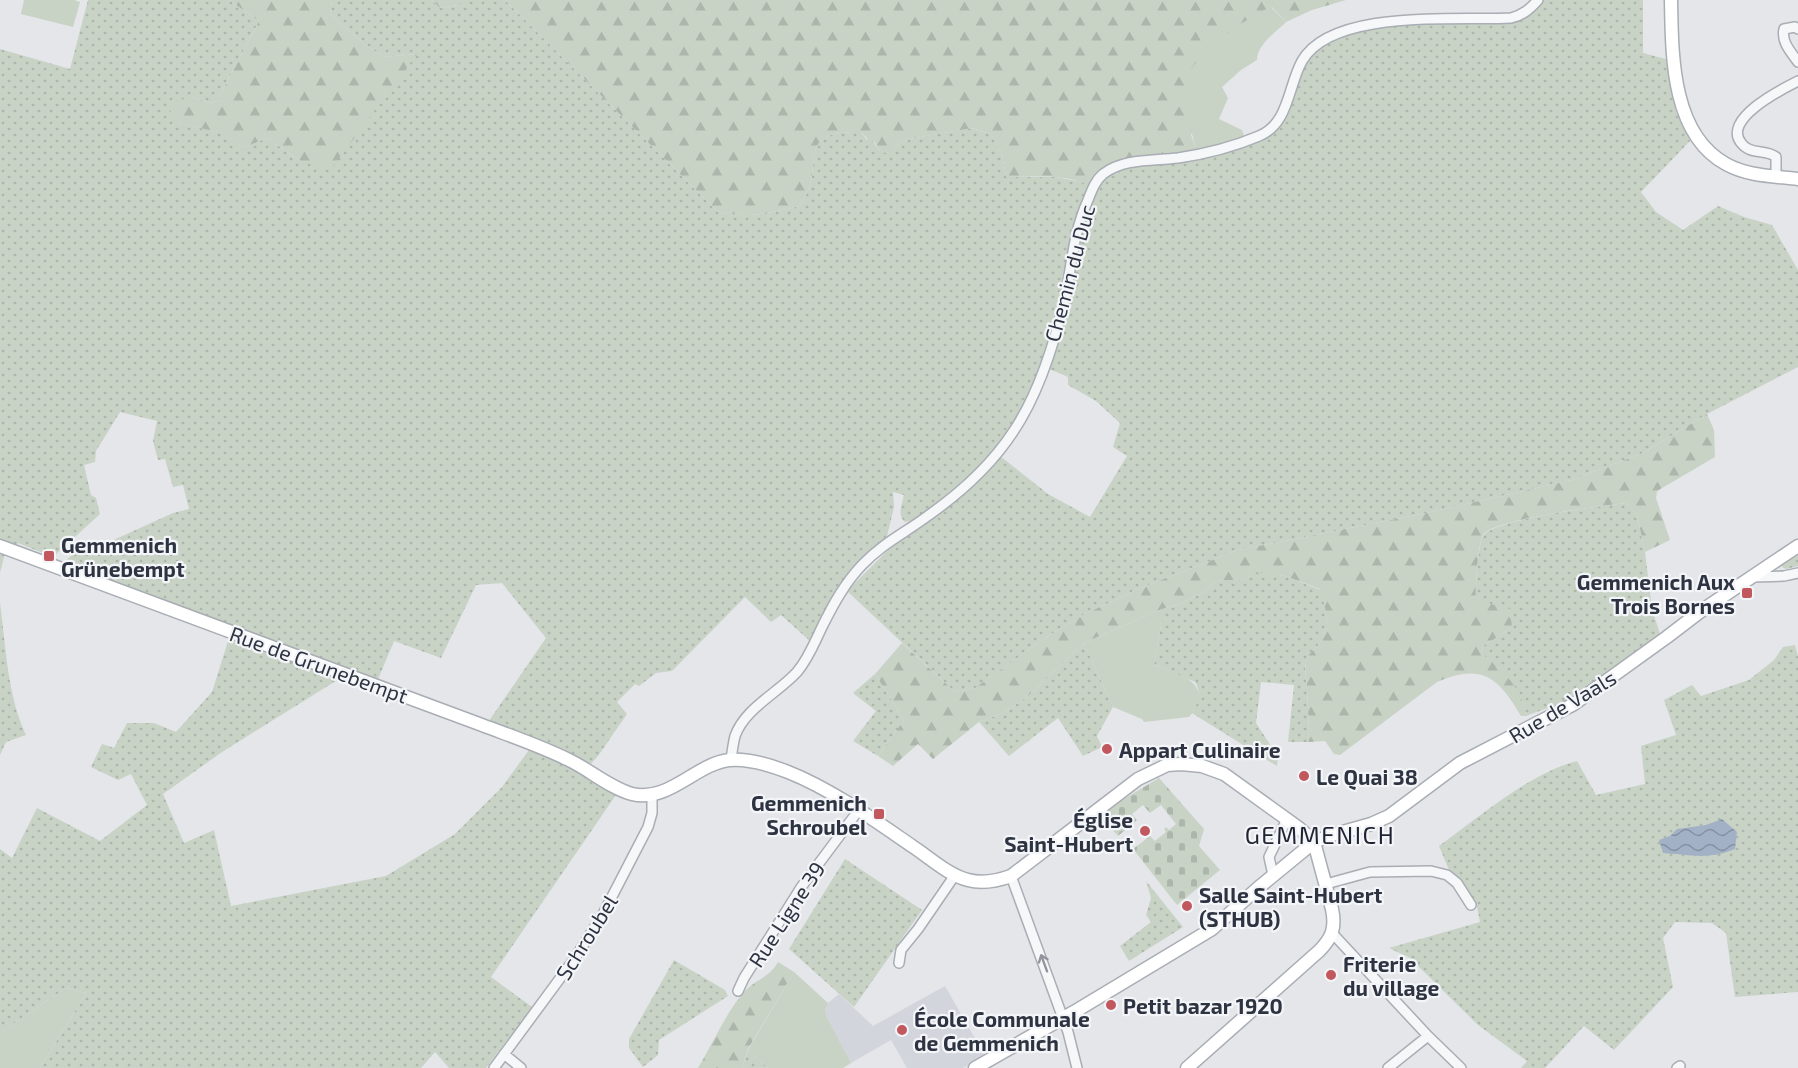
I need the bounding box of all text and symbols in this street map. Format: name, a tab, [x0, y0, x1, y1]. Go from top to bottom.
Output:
street label: Chemin du Duc	[1039, 202, 1099, 344]
place label: Gemmenich Grünebempt	[61, 532, 185, 581]
marker: Gemmenich Grünebempt	[42, 549, 56, 563]
place label: Gemmenich Aux Trois Bornes	[1577, 569, 1735, 618]
marker: Gemmenich Aux Trois Bornes	[1740, 586, 1754, 600]
street label: Rue de Grunebempt	[227, 620, 411, 708]
street label: Rue de Vaals	[1504, 664, 1620, 748]
place label: Appart Culinaire	[1119, 737, 1281, 762]
marker: Appart Culinaire	[1100, 742, 1114, 756]
place label: Le Quai 38	[1316, 764, 1418, 790]
marker: Le Quai 38	[1297, 769, 1311, 783]
place label: Gemmenich Schroubel	[751, 790, 867, 839]
marker: Gemmenich Schroubel	[872, 807, 886, 821]
place label: Église Saint-Hubert	[1004, 807, 1133, 856]
district label: GEMMENICH	[1245, 820, 1395, 849]
marker: Église Saint-Hubert	[1138, 824, 1152, 838]
street label: Rue Ligne 39	[743, 857, 829, 971]
place label: Salle Saint-Hubert (STHUB)	[1199, 882, 1383, 931]
street label: Schroubel	[550, 889, 622, 984]
marker: Salle Saint-Hubert (STHUB)	[1180, 899, 1194, 913]
place label: Friterie du village	[1343, 951, 1440, 1000]
one-way arrow	[1037, 954, 1048, 973]
marker: Friterie du village	[1324, 968, 1338, 982]
place label: Petit bazar 1920	[1123, 993, 1283, 1018]
marker: Petit bazar 1920	[1104, 998, 1118, 1012]
place label: École Communale de Gemmenich	[914, 1006, 1090, 1055]
marker: École Communale de Gemmenich	[895, 1023, 909, 1037]

